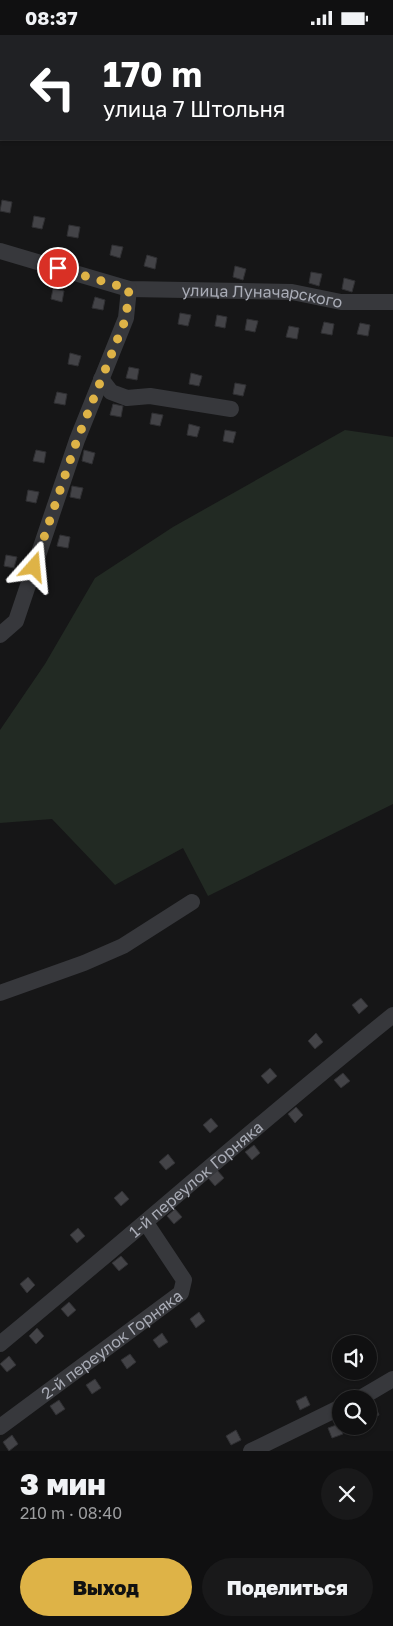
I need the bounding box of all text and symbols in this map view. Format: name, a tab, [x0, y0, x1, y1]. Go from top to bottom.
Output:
text: 08:37	[25, 6, 78, 29]
text: 170 m	[103, 53, 202, 95]
icon: left	[20, 55, 85, 120]
text: улица 7 Штольня	[103, 95, 285, 122]
pin	[37, 247, 79, 289]
icon: arrive	[44, 254, 72, 282]
street label: улица Луначарского	[181, 280, 344, 312]
position arrow	[7, 540, 59, 592]
street label: 1-й переулок Горняка	[125, 1117, 267, 1242]
street label: 2-й переулок Горняка	[37, 1285, 187, 1403]
map controls	[332, 1335, 377, 1435]
button: sound	[332, 1335, 377, 1380]
button: search	[332, 1390, 377, 1435]
text: 3 мин	[20, 1466, 106, 1502]
button: close	[321, 1468, 373, 1520]
text: 210 m · 08:40	[20, 1503, 122, 1523]
button: Выход	[20, 1558, 192, 1616]
button: Поделиться	[202, 1558, 373, 1616]

